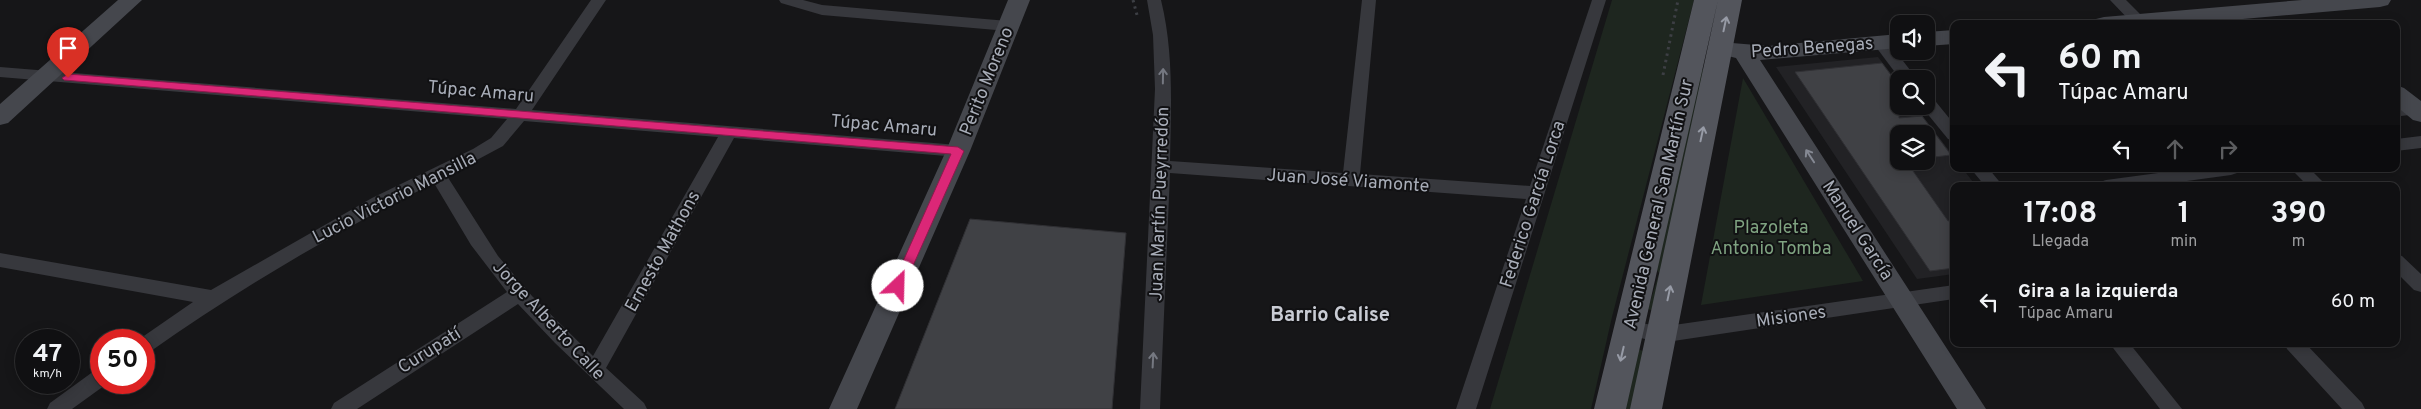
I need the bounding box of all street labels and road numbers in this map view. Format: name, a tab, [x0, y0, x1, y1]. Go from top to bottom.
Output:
street label: Perito Moreno	[955, 24, 1020, 139]
street label: Pedro Benegas	[1750, 33, 1874, 64]
street label: Túpac Amaru	[427, 76, 535, 109]
street label: Avenida General San Martín Sur	[1619, 77, 1699, 332]
street label: Juan Martín Pueyrredón	[1146, 106, 1175, 302]
street label: Túpac Amaru	[830, 110, 938, 143]
street label: Federico García Lorca	[1496, 118, 1571, 291]
street label: Lucio Victorio Mansilla	[309, 147, 480, 250]
street label: Juan José Viamonte	[1266, 164, 1430, 199]
street label: Manuel García	[1816, 177, 1897, 285]
street label: Ernesto Mathons	[620, 187, 706, 316]
street label: Jorge Alberto Calle	[487, 256, 609, 386]
street label: Misiones	[1755, 301, 1828, 334]
street label: Curupatí	[394, 322, 467, 380]

